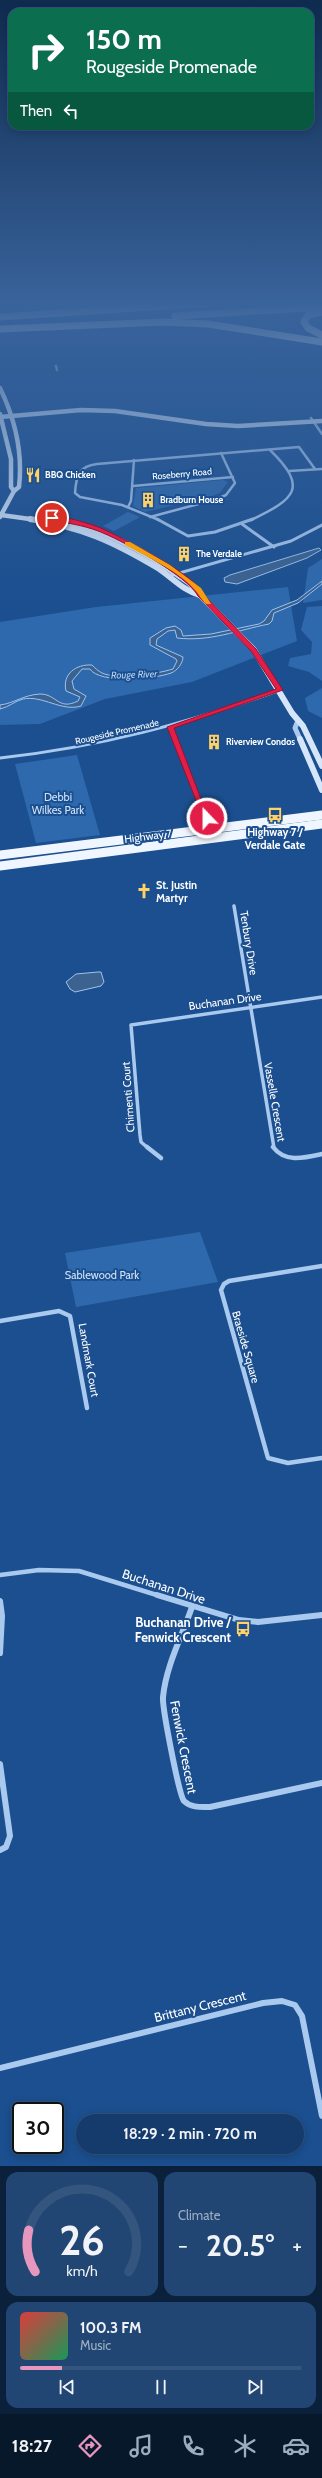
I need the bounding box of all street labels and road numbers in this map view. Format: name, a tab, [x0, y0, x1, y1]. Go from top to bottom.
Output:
street label: Roseberry Road	[152, 465, 212, 482]
street label: Rougeside Promenade	[74, 716, 160, 746]
street label: Highway 7	[123, 826, 173, 846]
street label: Tenbury Drive	[237, 910, 261, 976]
street label: Buchanan Drive	[188, 989, 263, 1013]
street label: Chimenti Court	[119, 1061, 137, 1133]
street label: Vasselle Crescent	[261, 1061, 289, 1143]
street label: Braeside Square	[229, 1309, 263, 1385]
street label: Landmark Court	[76, 1322, 102, 1398]
street label: Buchanan Drive	[120, 1565, 208, 1607]
street label: Fenwick Crescent	[167, 1699, 201, 1796]
street label: Brittany Crescent	[152, 1987, 248, 2025]

